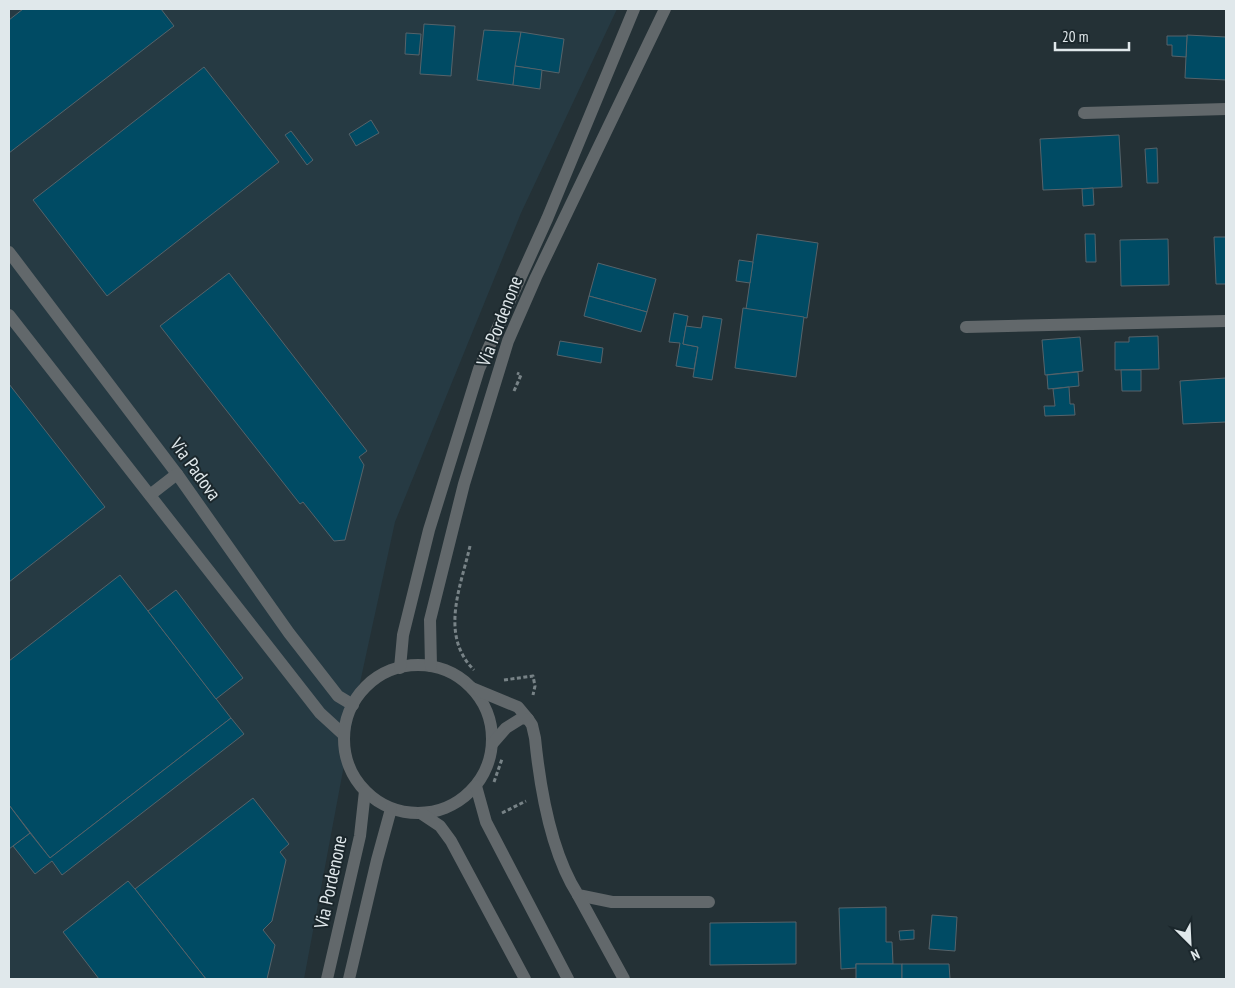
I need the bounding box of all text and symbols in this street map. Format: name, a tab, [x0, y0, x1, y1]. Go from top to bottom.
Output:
scale bar	[1055, 20, 1129, 52]
text: 20 m	[1062, 27, 1088, 46]
street label: Via Pordenone	[470, 272, 527, 370]
street label: Via Padova	[165, 432, 227, 505]
street label: Via Pordenone	[308, 833, 352, 932]
north arrow	[1165, 918, 1215, 968]
text: N	[1188, 945, 1202, 965]

